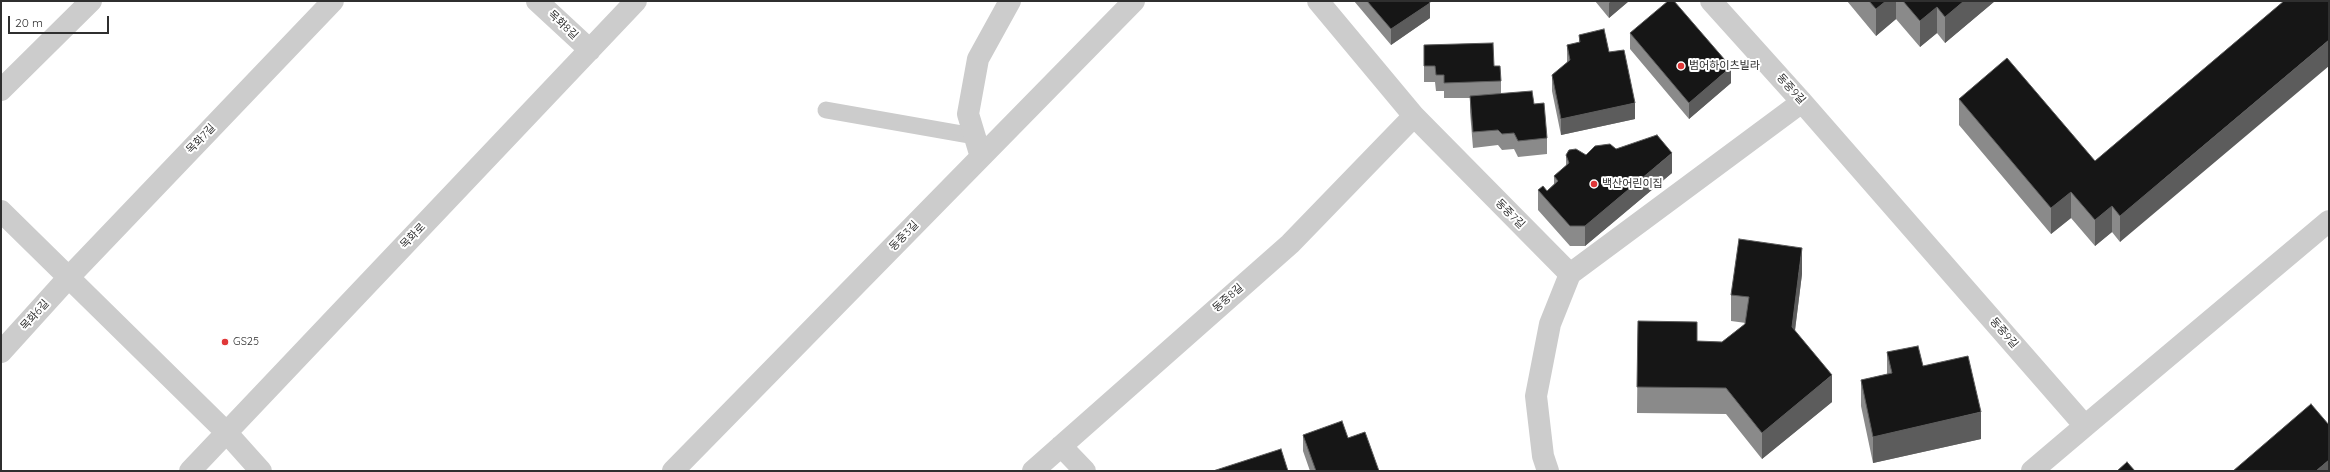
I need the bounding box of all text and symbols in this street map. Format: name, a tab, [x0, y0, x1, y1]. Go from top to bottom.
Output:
scale bar	[10, 8, 111, 34]
street label: 목화8길	[545, 8, 581, 42]
text: 20 m	[15, 15, 43, 30]
place label: 범어하이츠빌라	[1689, 59, 1760, 73]
marker: 범어하이츠빌라	[1676, 61, 1686, 71]
street label: 동중9길	[1774, 71, 1808, 107]
street label: 목화7길	[184, 121, 218, 157]
place label: 백산어린이집	[1602, 177, 1663, 191]
marker: 백산어린이집	[1589, 179, 1599, 189]
street label: 동중7길	[1493, 197, 1527, 231]
street label: 동중3길	[887, 218, 921, 254]
street label: 목화로	[398, 220, 428, 252]
street label: 동중8길	[1210, 281, 1246, 315]
street label: 목화6길	[18, 297, 52, 333]
street label: 동중9길	[1987, 315, 2021, 351]
place label: GS25	[233, 335, 259, 349]
marker: GS25	[220, 337, 230, 347]

